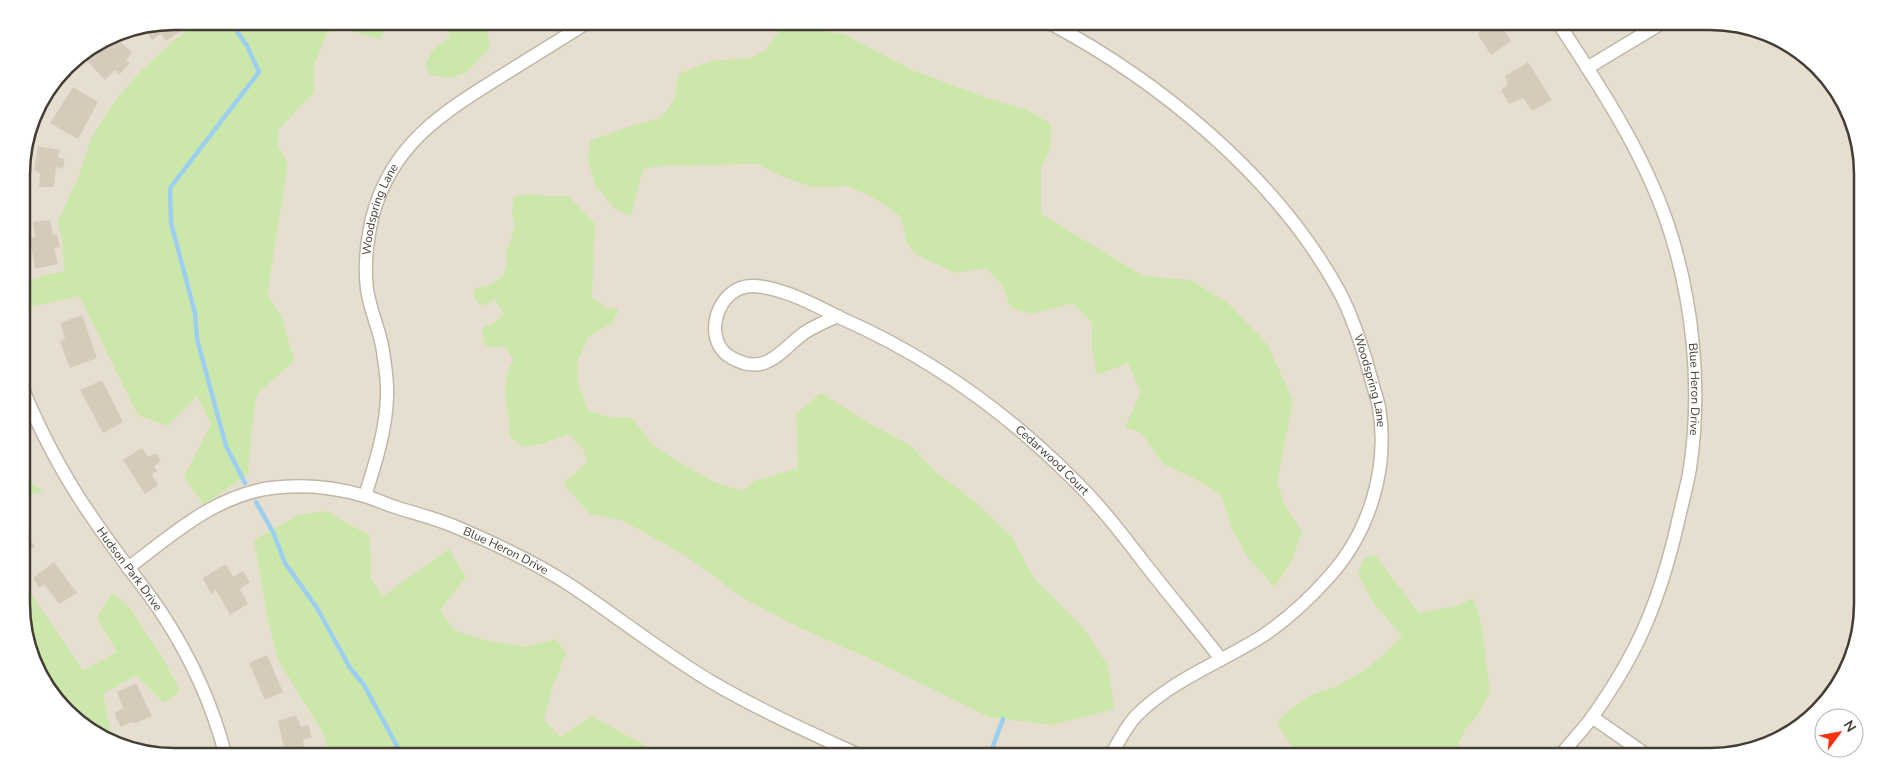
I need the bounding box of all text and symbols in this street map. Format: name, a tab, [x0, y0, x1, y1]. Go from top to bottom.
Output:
street label: Woodspring Lane	[358, 160, 402, 256]
street label: Woodspring Lane	[1350, 332, 1389, 428]
street label: Blue Heron Drive	[1685, 342, 1703, 436]
street label: Cedarwood Court	[1012, 422, 1093, 499]
street label: Blue Heron Drive	[461, 523, 551, 578]
street label: Hudson Park Drive	[93, 524, 166, 614]
north arrow	[1814, 708, 1864, 758]
text: N	[1839, 717, 1860, 736]

